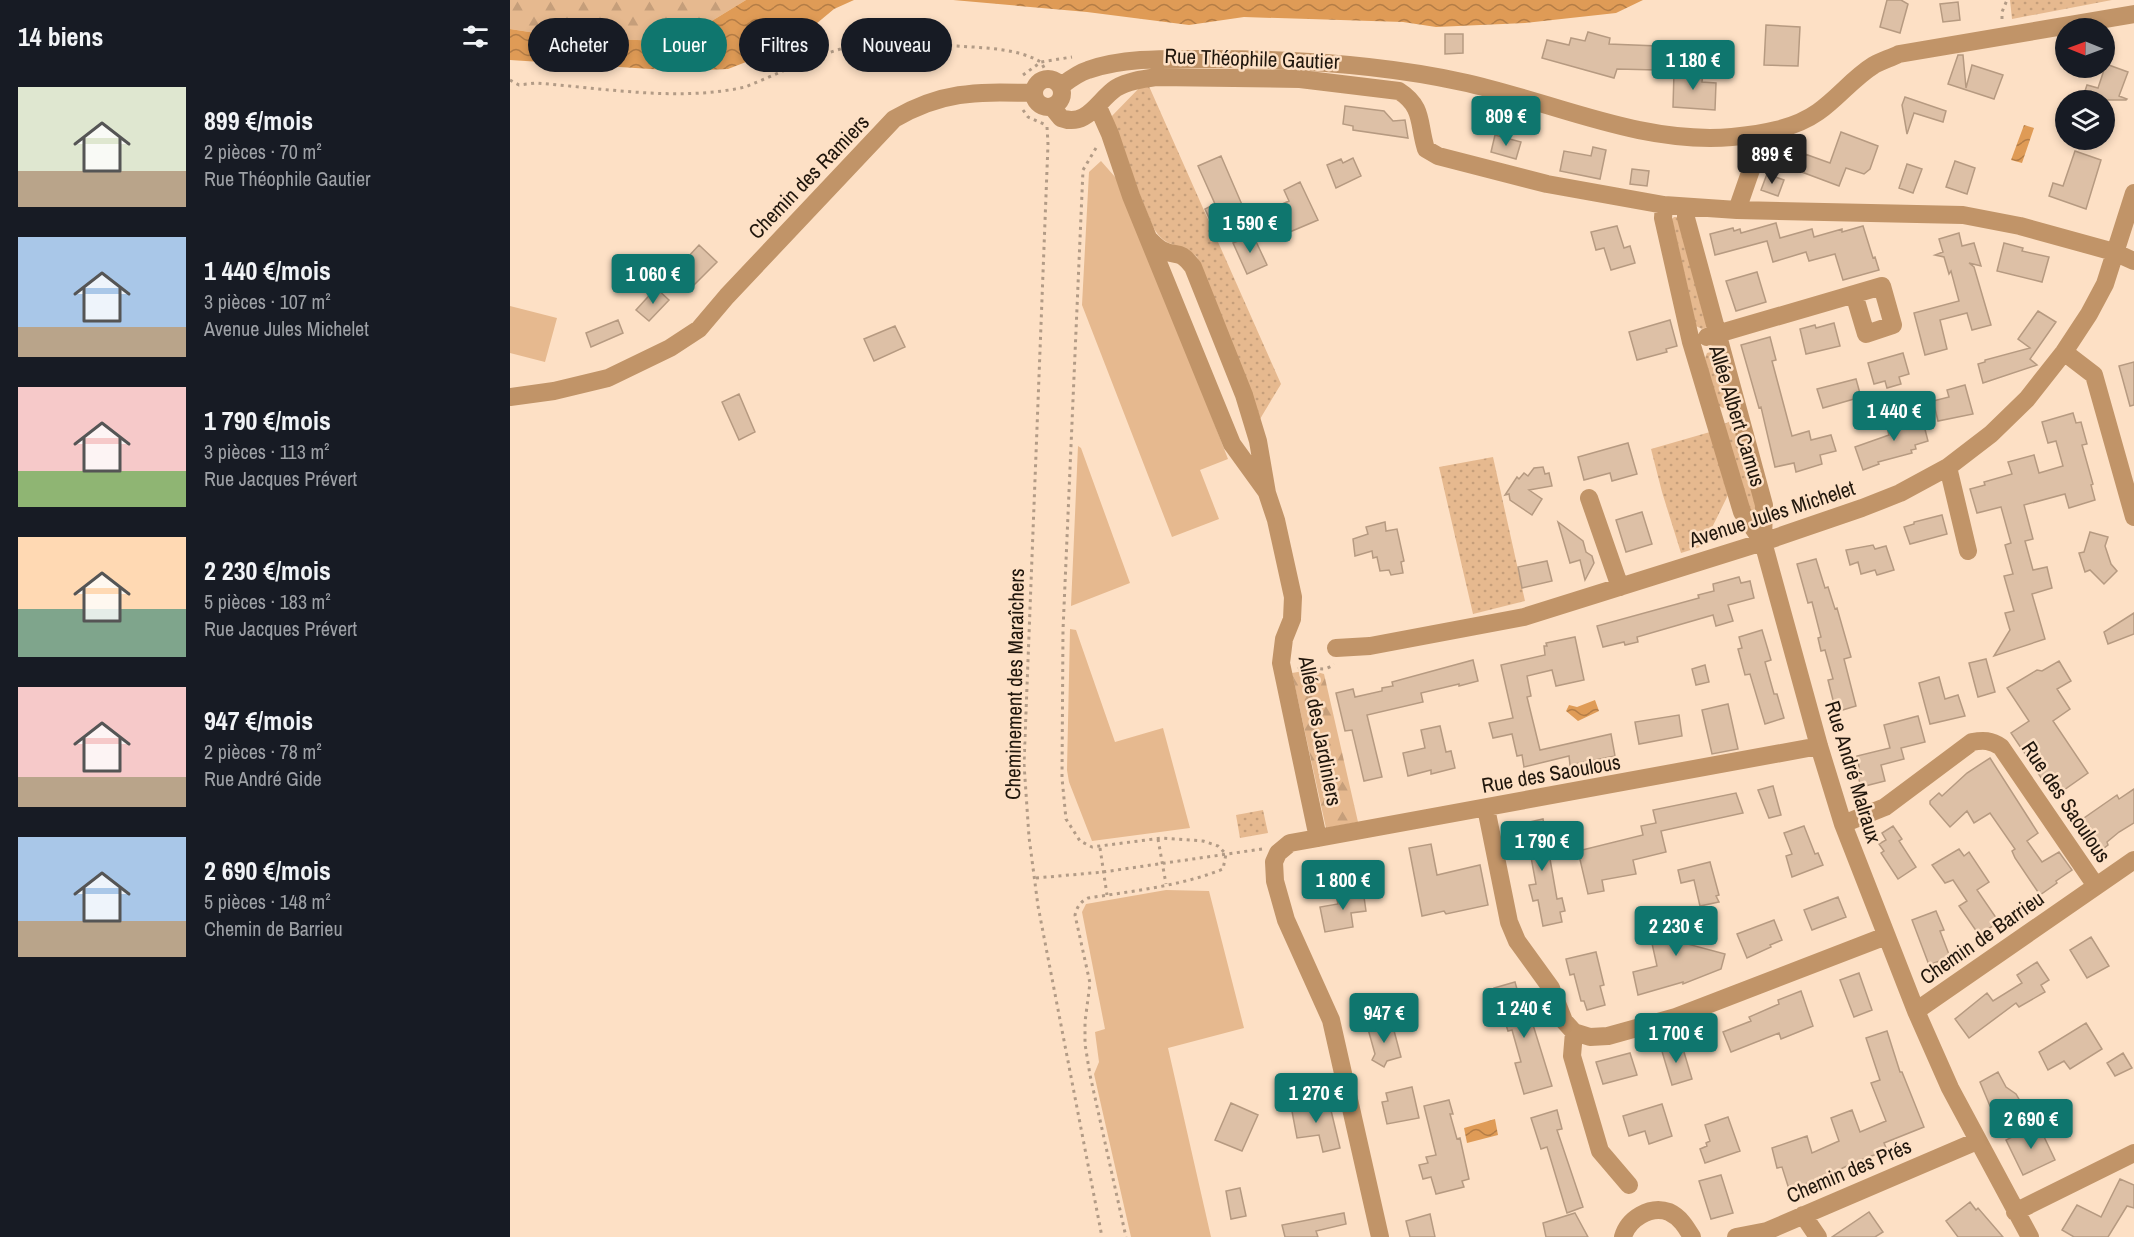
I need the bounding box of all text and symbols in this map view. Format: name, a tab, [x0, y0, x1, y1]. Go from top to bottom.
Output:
chip: Acheter	[528, 18, 629, 72]
chip: Louer	[641, 18, 727, 72]
chip: Filtres	[739, 18, 829, 72]
chip: Nouveau	[841, 18, 952, 72]
north arrow	[2055, 18, 2115, 78]
map controls	[2055, 18, 2115, 150]
text: 14 biens	[18, 19, 103, 54]
icon: filters	[459, 20, 492, 53]
pin: 1 180 €	[1638, 40, 1748, 91]
street label: Rue Théophile Gautier	[1164, 41, 1340, 76]
text: 1 180 €	[1666, 46, 1720, 73]
button: layers	[2055, 90, 2115, 150]
pin: 809 €	[1464, 96, 1548, 147]
text: 809 €	[1485, 102, 1527, 129]
text: 899 €/mois	[204, 103, 313, 138]
street label: Chemin des Ramiers	[742, 108, 876, 245]
icon: home	[66, 111, 138, 183]
pin: 899 €	[1730, 134, 1814, 185]
text: 2 pièces · 70 m²	[204, 138, 322, 165]
text: 899 €	[1751, 140, 1793, 167]
text: Rue Théophile Gautier	[204, 165, 371, 192]
pin: 1 590 €	[1195, 203, 1305, 254]
text: 1 590 €	[1223, 209, 1277, 236]
text: 1 440 €/mois	[204, 253, 331, 288]
pin: 1 060 €	[598, 254, 708, 305]
text: 1 060 €	[626, 260, 680, 287]
icon: home	[66, 261, 138, 333]
text: 3 pièces · 107 m²	[204, 288, 331, 315]
text: Avenue Jules Michelet	[204, 315, 369, 342]
street label: Allée Albert Camus	[1702, 341, 1773, 490]
pin: 1 440 €	[1839, 391, 1949, 442]
text: 1 440 €	[1867, 397, 1921, 424]
text: 1 790 €/mois	[204, 403, 331, 438]
icon: home	[66, 411, 138, 483]
text: 3 pièces · 113 m²	[204, 438, 330, 465]
text: Rue Jacques Prévert	[204, 465, 357, 492]
street label: Avenue Jules Michelet	[1684, 473, 1859, 554]
text: 2 230 €/mois	[204, 553, 331, 588]
icon: home	[66, 561, 138, 633]
street label: Cheminement des Maraîchers	[998, 568, 1031, 800]
text: 5 pièces · 183 m²	[204, 588, 331, 615]
text: Rue Jacques Prévert	[204, 615, 357, 642]
street label: Allée des Jardiniers	[1292, 652, 1349, 808]
street label: Rue André Malraux	[1818, 697, 1889, 847]
text: 947 €/mois	[204, 703, 313, 738]
icon: home	[66, 711, 138, 783]
street label: Rue des Saoulous	[2015, 735, 2118, 868]
text: 2 pièces · 78 m²	[204, 738, 322, 765]
street label: Rue des Saoulous	[1479, 747, 1623, 800]
text: Rue André Gide	[204, 765, 322, 792]
pin: 1 790 €	[1487, 821, 1597, 872]
text: 1 790 €	[1515, 827, 1569, 854]
text: 2 690 €/mois	[204, 853, 331, 888]
pin: 1 800 €	[1288, 860, 1398, 911]
icon: home	[66, 861, 138, 933]
text: 1 800 €	[1316, 866, 1370, 893]
street label: Chemin de Barrieu	[1914, 884, 2050, 991]
text: 5 pièces · 148 m²	[204, 888, 331, 915]
pin: 2 230 €	[1621, 906, 1731, 957]
text: 2 230 €	[1649, 912, 1703, 939]
text: Chemin de Barrieu	[204, 915, 343, 942]
pin: 1 240 €	[1469, 988, 1579, 1039]
pin: 947 €	[1342, 993, 1426, 1044]
text: 1 240 €	[1497, 994, 1551, 1021]
text: 947 €	[1363, 999, 1405, 1026]
pin: 1 700 €	[1621, 1013, 1731, 1064]
text: 1 700 €	[1649, 1019, 1703, 1046]
pin: 1 270 €	[1261, 1073, 1371, 1124]
text: 1 270 €	[1289, 1079, 1343, 1106]
pin: 2 690 €	[1976, 1099, 2086, 1150]
text: 2 690 €	[2004, 1105, 2058, 1132]
street label: Chemin des Prés	[1782, 1131, 1916, 1210]

